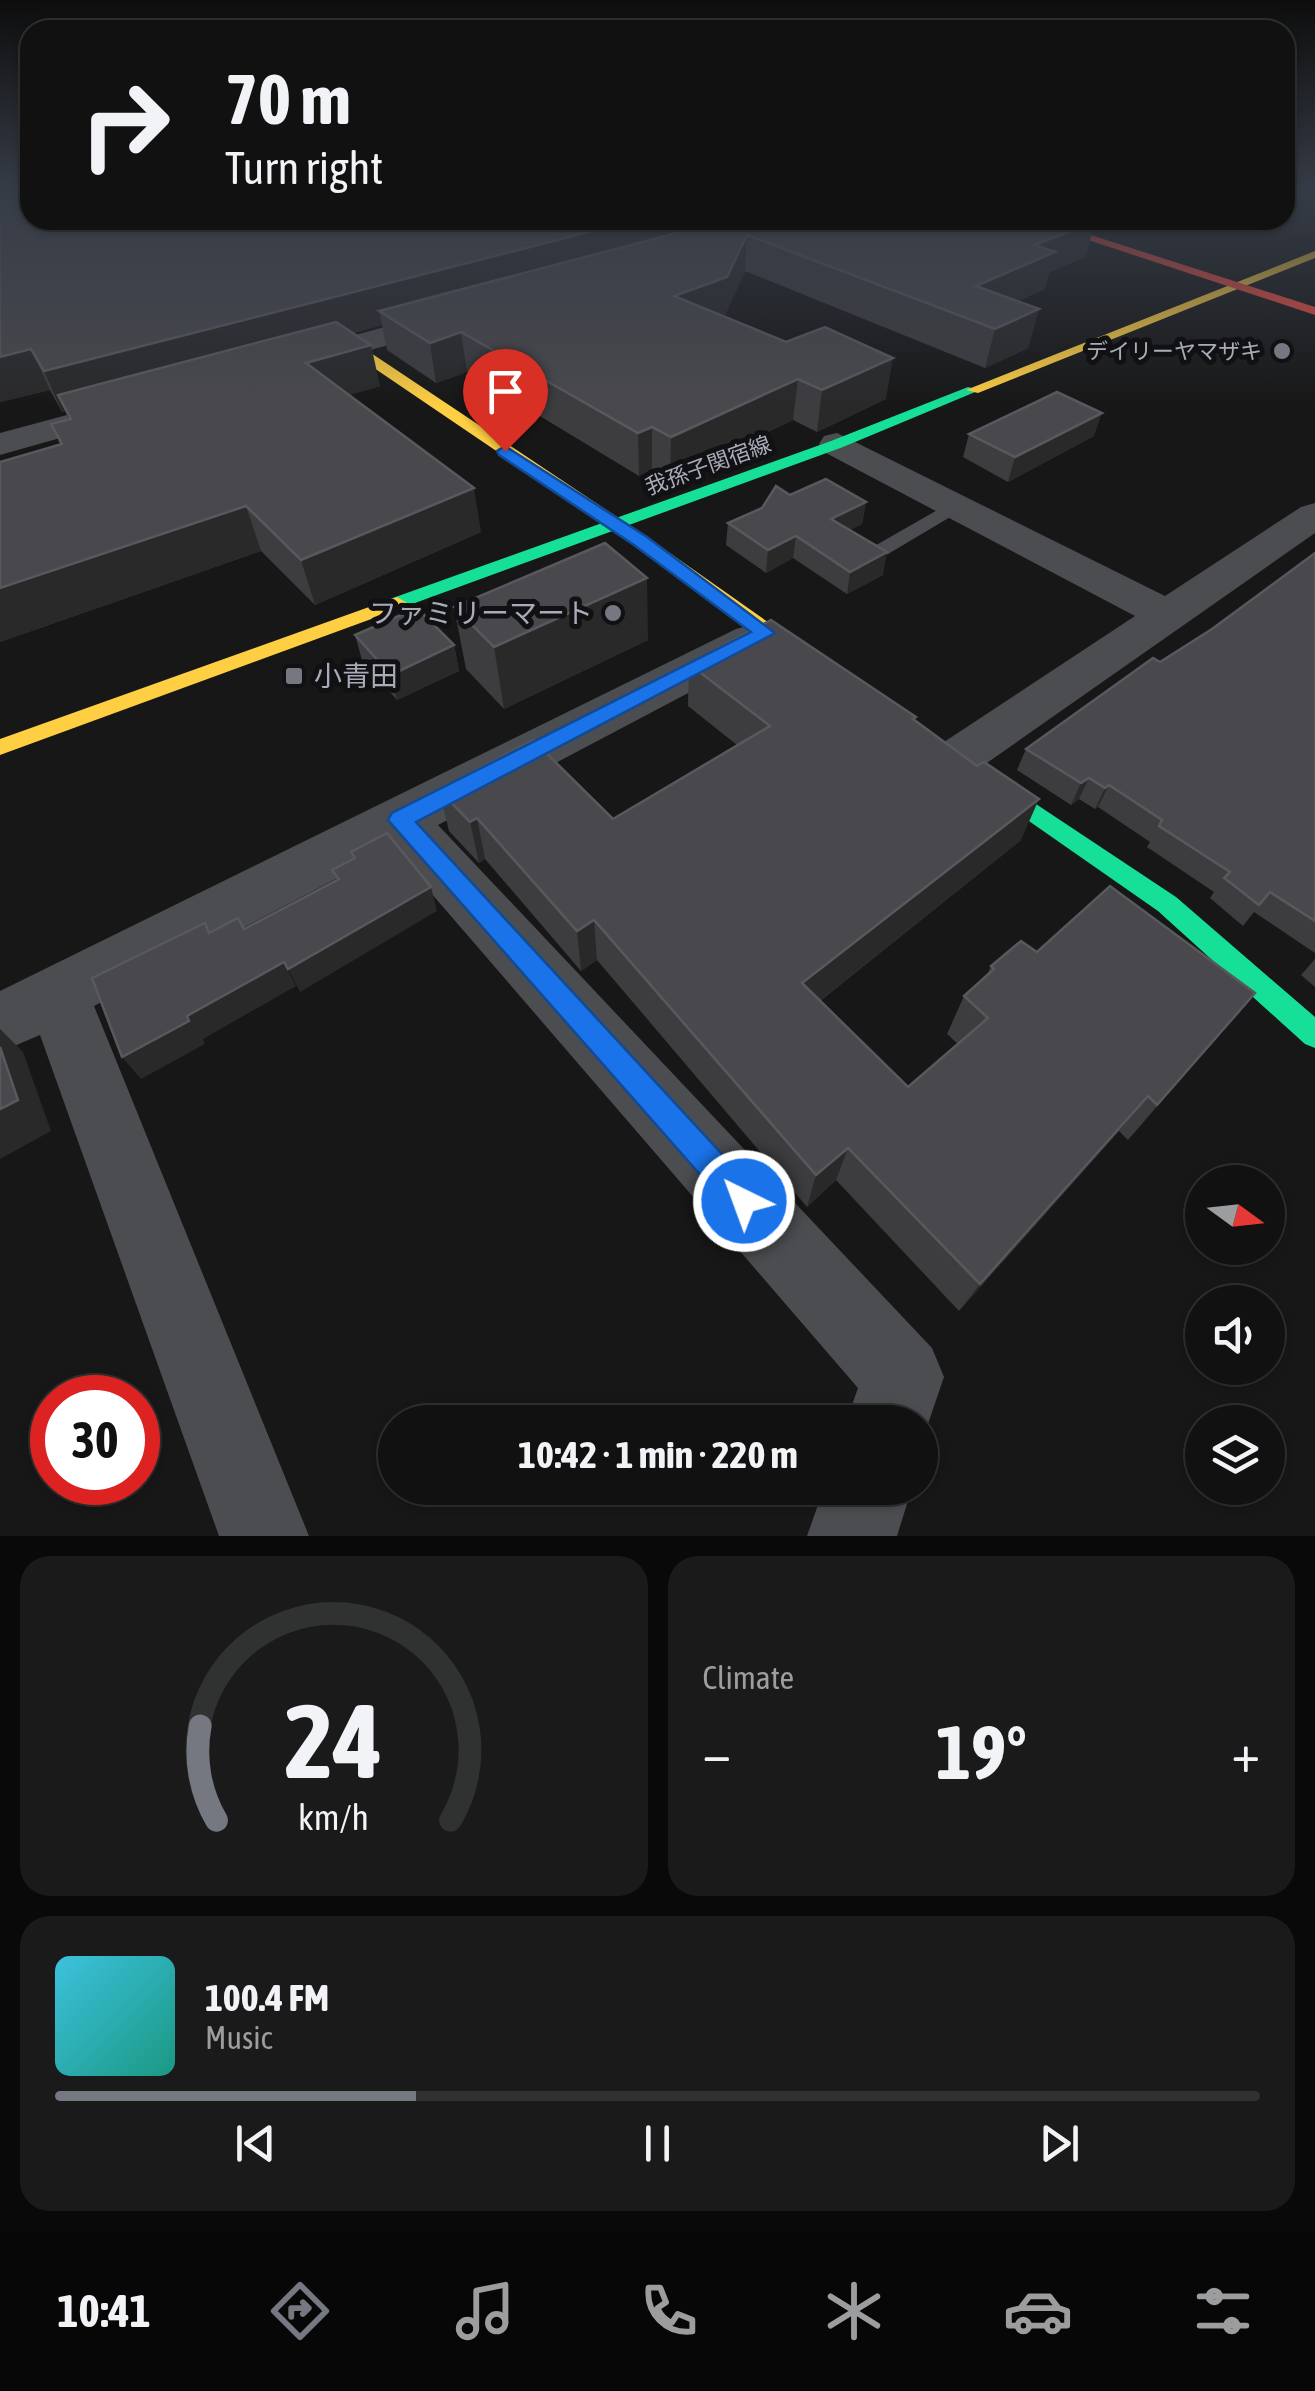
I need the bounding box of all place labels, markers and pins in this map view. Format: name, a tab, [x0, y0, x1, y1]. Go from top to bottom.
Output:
place label: デイリーヤマザキ	[1086, 338, 1262, 364]
marker: デイリーヤマザキ	[1271, 340, 1293, 362]
pin	[463, 349, 548, 452]
place label: ファミリーマート	[369, 597, 593, 629]
marker: ファミリーマート	[602, 602, 624, 624]
place label: 小青田	[314, 660, 398, 692]
marker: 小青田	[283, 665, 305, 687]

